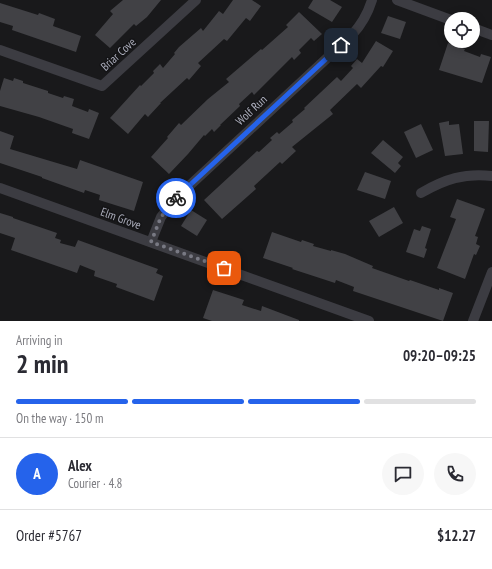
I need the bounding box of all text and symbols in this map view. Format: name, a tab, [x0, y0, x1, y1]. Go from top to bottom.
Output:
map controls	[444, 12, 480, 48]
button: locate	[444, 12, 480, 48]
pin	[324, 28, 358, 62]
street label: Briar Cove	[97, 34, 139, 74]
icon: home	[330, 34, 352, 56]
street label: Wolf Run	[232, 92, 270, 128]
courier	[156, 178, 196, 218]
icon: bike	[165, 187, 187, 209]
street label: Elm Grove	[99, 204, 143, 232]
pin	[207, 251, 241, 285]
icon: bag	[213, 257, 235, 279]
text: Arriving in	[16, 332, 63, 349]
text: 09:20–09:25	[403, 346, 476, 365]
text: 2 min	[16, 347, 69, 380]
text: On the way · 150 m	[16, 410, 103, 427]
button: chat	[382, 453, 424, 495]
button: phone	[434, 453, 476, 495]
text: Alex	[68, 456, 92, 475]
text: A	[33, 464, 41, 483]
text: Courier · 4.8	[68, 475, 122, 492]
text: Order #5767	[16, 526, 82, 545]
text: $12.27	[437, 526, 476, 545]

